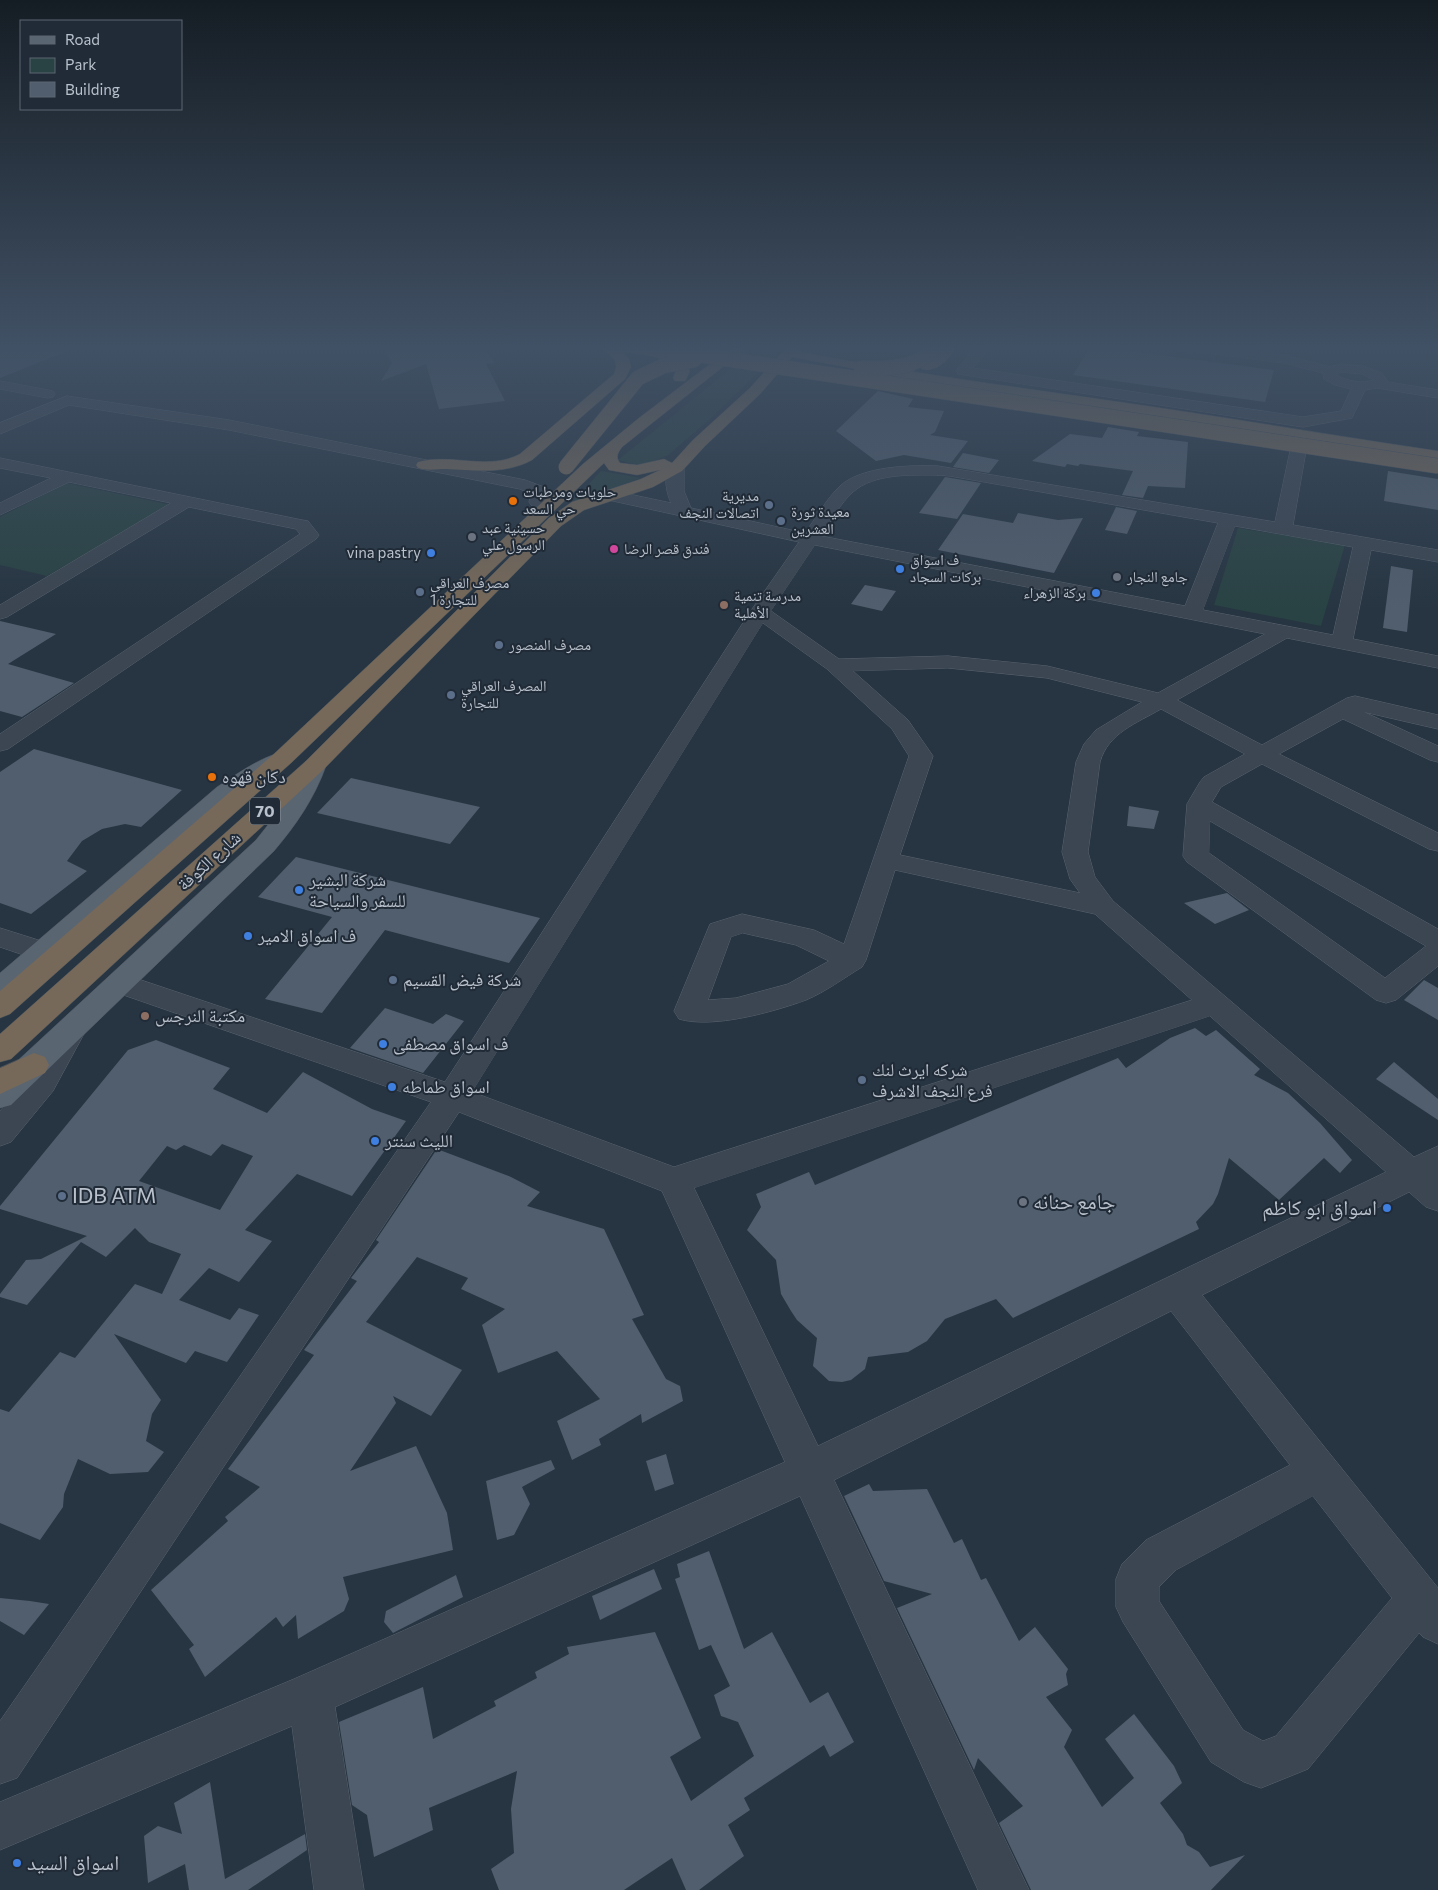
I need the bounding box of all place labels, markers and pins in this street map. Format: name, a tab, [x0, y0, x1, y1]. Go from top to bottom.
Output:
place label: حلويات ومرطبات حي السعد	[523, 482, 617, 521]
place label: مديرية اتصالات النجف	[679, 486, 759, 521]
marker: حلويات ومرطبات حي السعد	[507, 495, 519, 507]
marker: مديرية اتصالات النجف	[763, 499, 775, 511]
place label: معيدة ثورة العشرين	[791, 502, 850, 539]
marker: معيدة ثورة العشرين	[775, 515, 787, 527]
place label: حسينية عبد الرسول علي	[482, 518, 546, 557]
marker: حسينية عبد الرسول علي	[466, 531, 478, 543]
place label: فندق قصر الرضا	[624, 539, 710, 559]
place label: vina pastry	[347, 543, 421, 561]
marker: فندق قصر الرضا	[608, 543, 620, 555]
marker: vina pastry	[425, 547, 437, 559]
place label: ف اسواق بركات السجاد	[910, 550, 981, 586]
marker: ف اسواق بركات السجاد	[894, 563, 906, 575]
place label: جامع النجار	[1126, 567, 1188, 587]
marker: جامع النجار	[1111, 571, 1123, 583]
place label: مصرف العراقي للتجارة 1	[430, 573, 510, 609]
place label: بركة الزهراء	[1023, 583, 1086, 602]
marker: مصرف العراقي للتجارة 1	[414, 586, 426, 598]
place label: مدرسة تنمية الأهلية	[734, 586, 801, 621]
marker: بركة الزهراء	[1090, 587, 1102, 599]
marker: مدرسة تنمية الأهلية	[718, 599, 730, 611]
place label: مصرف المنصور	[508, 635, 591, 654]
marker: مصرف المنصور	[493, 639, 505, 651]
place label: المصرف العراقي للتجارة	[461, 676, 546, 712]
marker: المصرف العراقي للتجارة	[445, 689, 457, 701]
place label: دكان قهوه	[222, 765, 286, 788]
marker: دكان قهوه	[206, 771, 218, 783]
place label: شركة البشير للسفر والسياحة	[308, 868, 406, 911]
marker: شركة البشير للسفر والسياحة	[293, 884, 305, 896]
place label: ف اسواق الامير	[257, 924, 356, 947]
marker: ف اسواق الامير	[242, 930, 254, 942]
place label: شركة فيض القسيم	[403, 968, 521, 992]
marker: شركة فيض القسيم	[387, 974, 399, 986]
place label: مكتبة النرجس	[155, 1004, 245, 1027]
marker: مكتبة النرجس	[139, 1010, 151, 1022]
place label: ف اسواق مصطفى	[393, 1032, 509, 1055]
marker: ف اسواق مصطفى	[377, 1038, 389, 1050]
place label: شركه ايرث لنك فرع النجف الاشرف	[872, 1058, 993, 1102]
marker: شركه ايرث لنك فرع النجف الاشرف	[856, 1074, 868, 1086]
place label: اسواق طماطه	[402, 1075, 490, 1098]
marker: اسواق طماطه	[386, 1081, 398, 1093]
place label: الليث سنتر	[384, 1129, 453, 1151]
marker: الليث سنتر	[369, 1135, 381, 1147]
place label: IDB ATM	[72, 1182, 156, 1207]
place label: جامع حنانه	[1033, 1188, 1115, 1215]
marker: IDB ATM	[56, 1190, 68, 1202]
place label: اسواق ابو كاظم	[1262, 1194, 1377, 1222]
marker: جامع حنانه	[1017, 1196, 1029, 1208]
marker: اسواق ابو كاظم	[1381, 1202, 1393, 1214]
place label: اسواق السيد	[27, 1849, 119, 1876]
marker: اسواق السيد	[11, 1857, 23, 1869]

